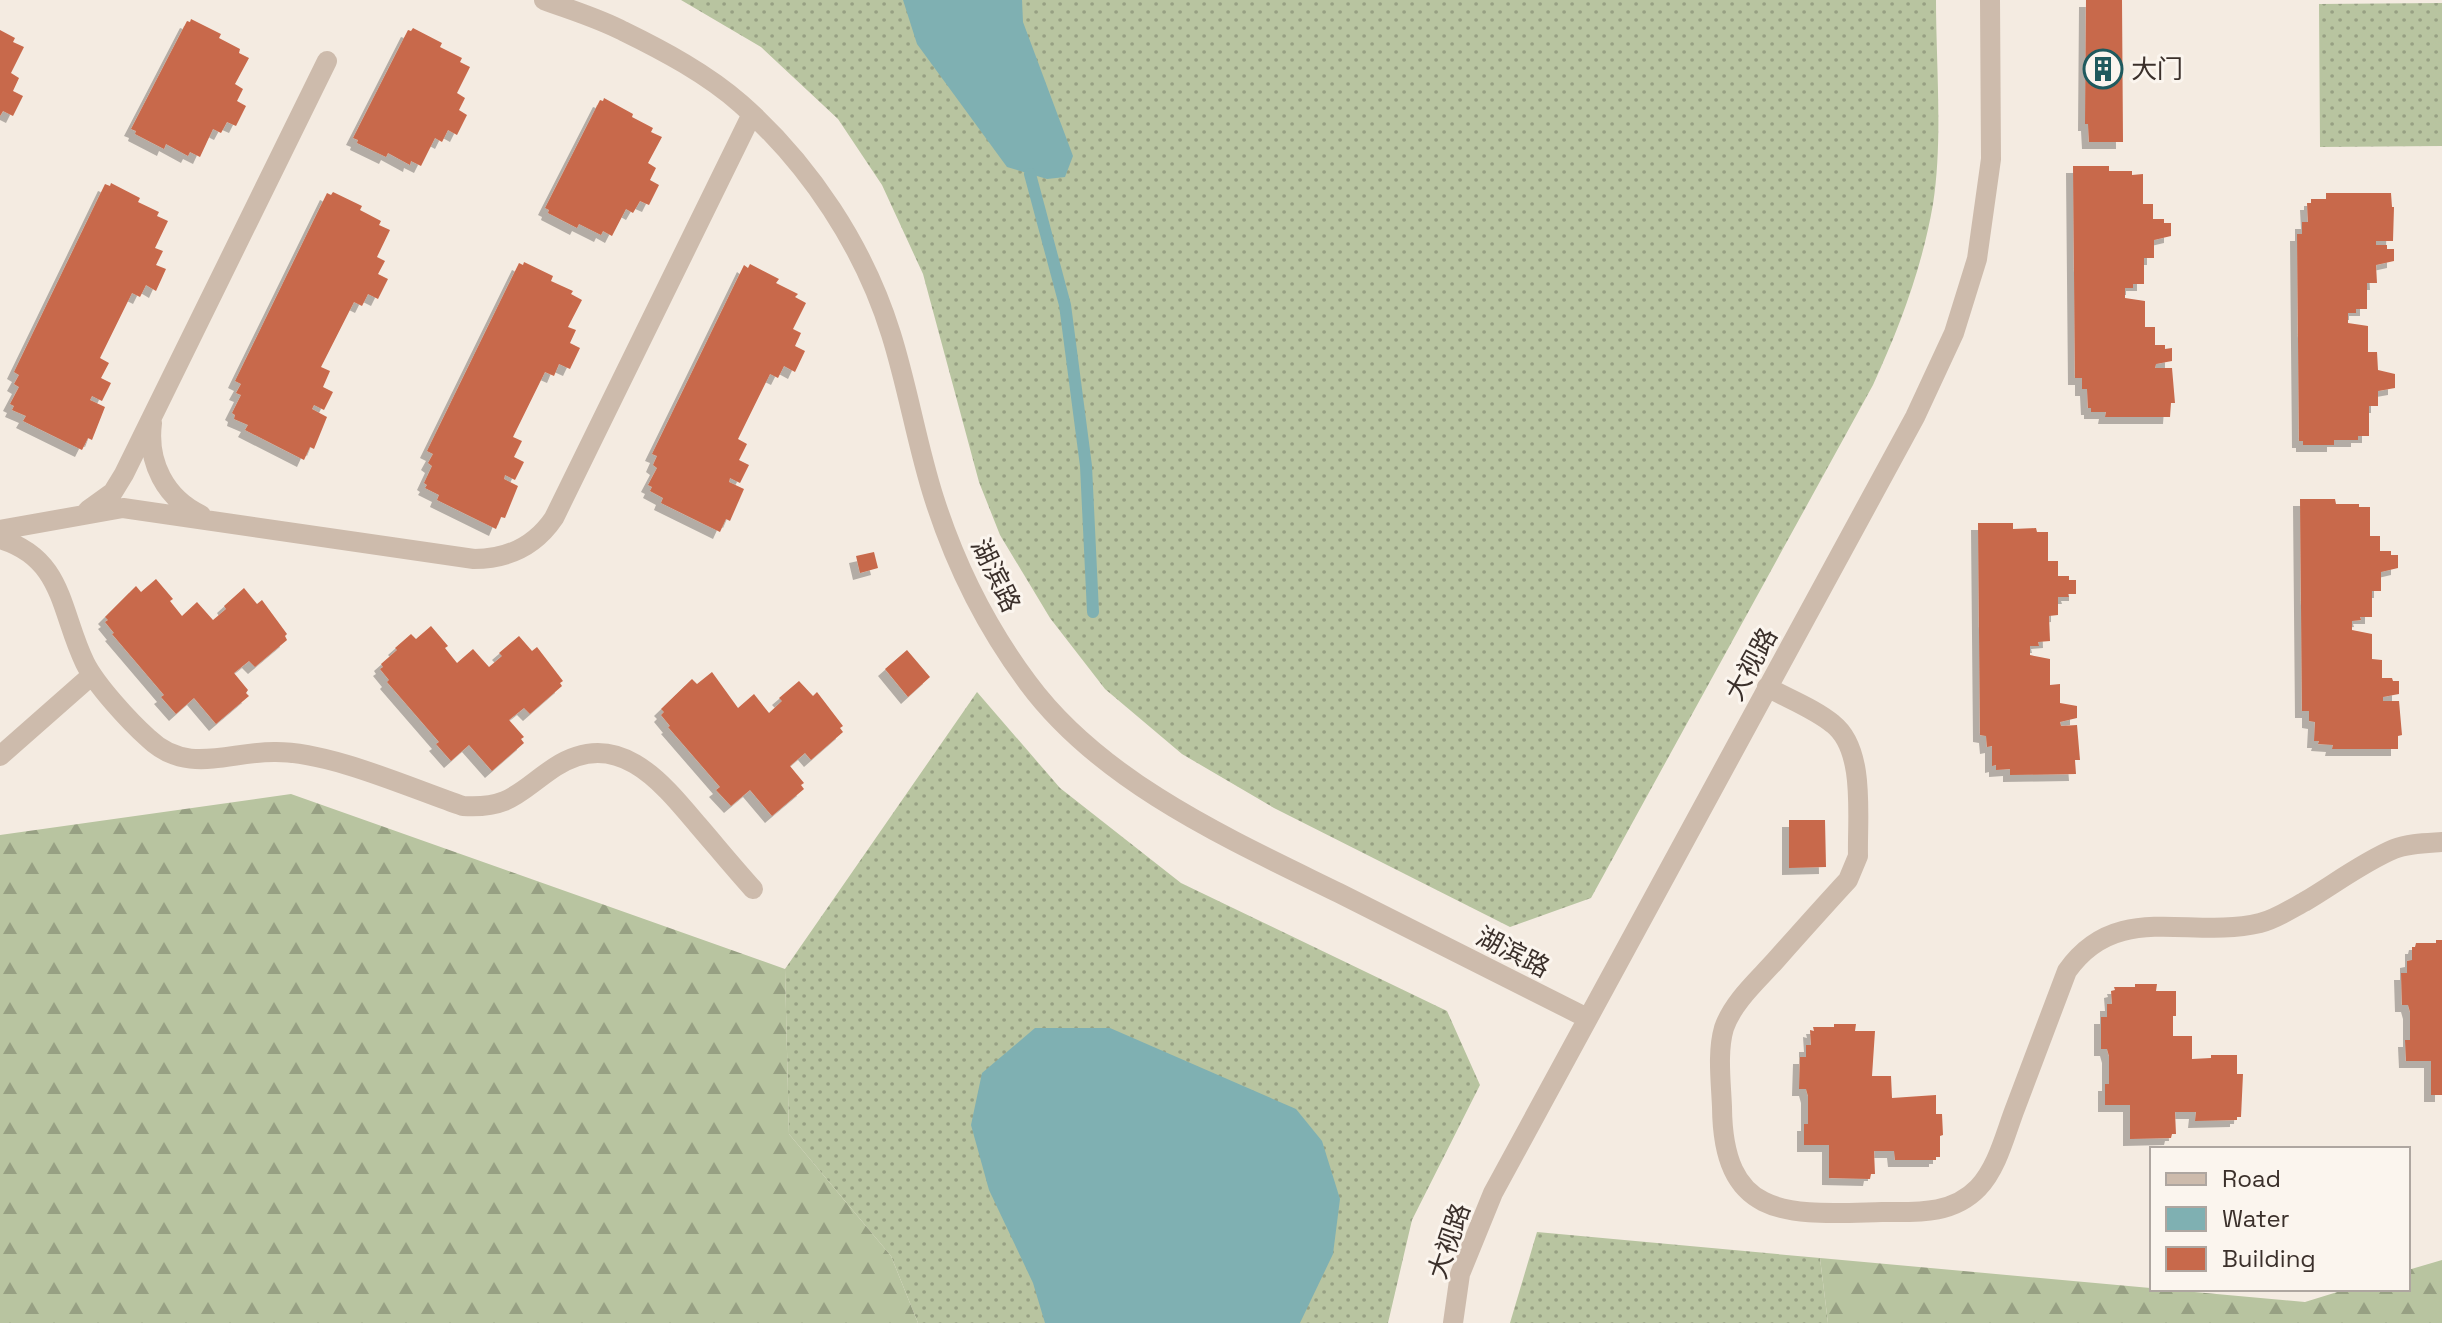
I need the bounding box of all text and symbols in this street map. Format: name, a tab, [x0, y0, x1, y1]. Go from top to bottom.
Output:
building icon: 大门	[2082, 48, 2124, 90]
place label: 大门	[2131, 52, 2183, 86]
street label: 湖滨路	[964, 532, 1028, 618]
street label: 大视路	[1717, 622, 1785, 706]
street label: 湖滨路	[1471, 919, 1555, 985]
legend	[2150, 1147, 2410, 1291]
text: Road	[2222, 1163, 2281, 1194]
street label: 大视路	[1420, 1199, 1478, 1283]
text: Water	[2222, 1203, 2290, 1234]
text: Building	[2222, 1243, 2316, 1274]

